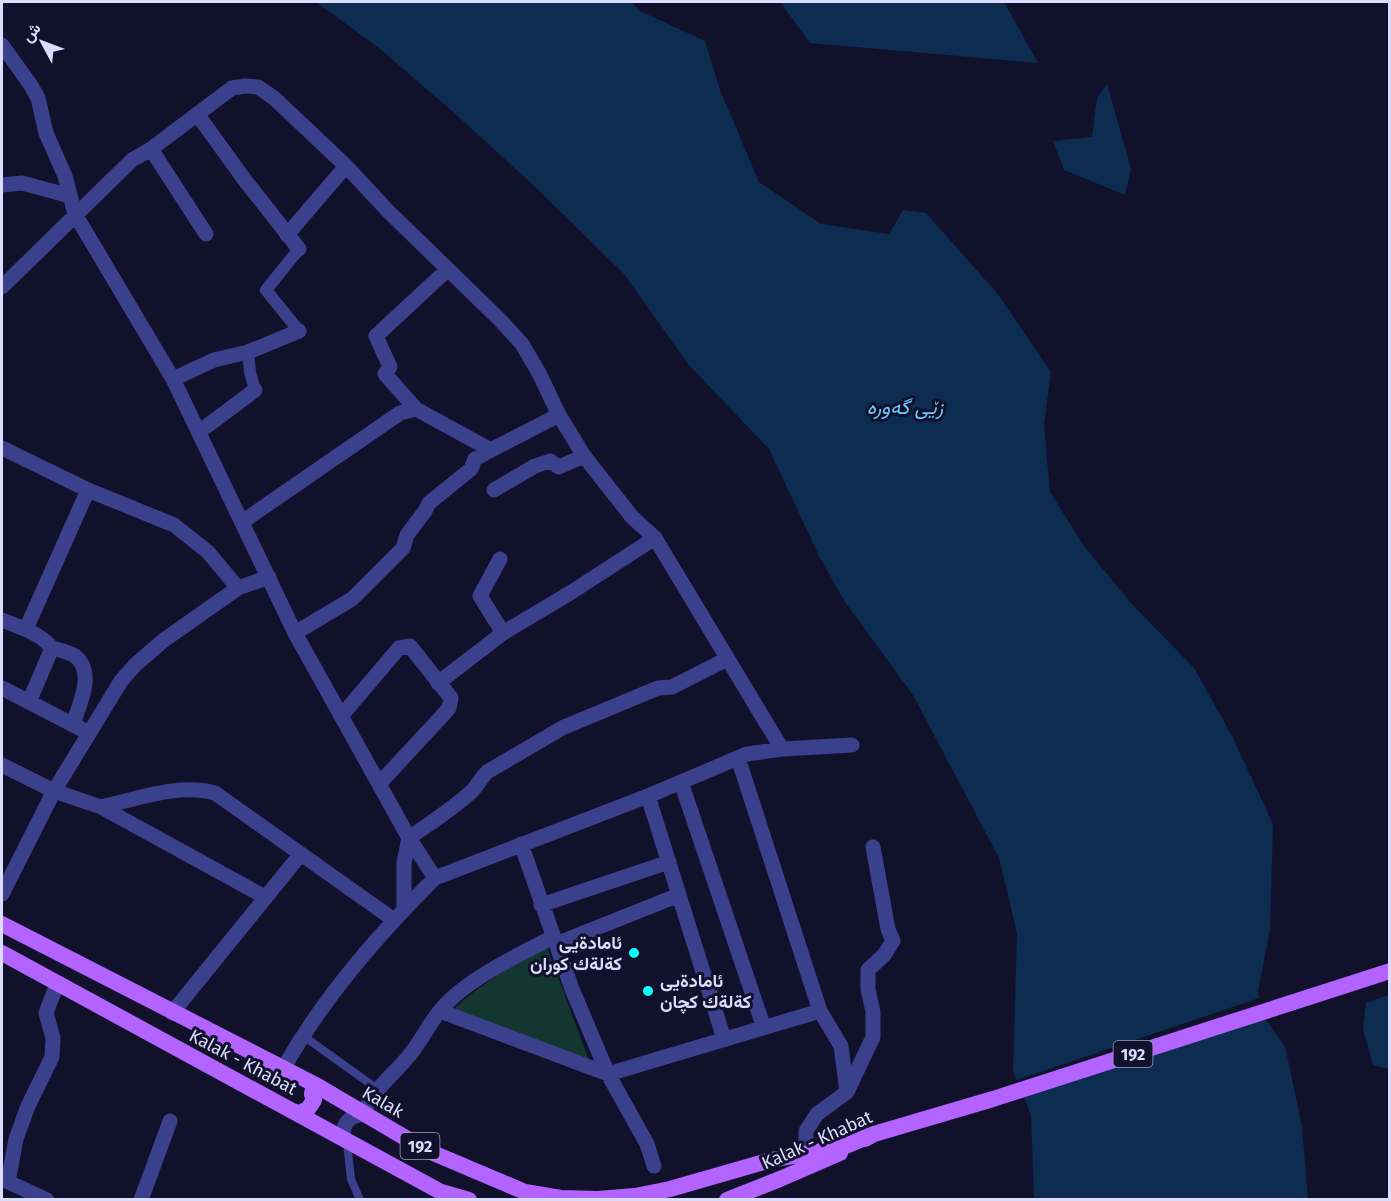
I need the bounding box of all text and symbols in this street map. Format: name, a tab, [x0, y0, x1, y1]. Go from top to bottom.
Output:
north arrow	[12, 12, 72, 72]
text: ش	[18, 19, 45, 46]
water label: زێی گەورە	[867, 395, 944, 420]
place label: ئامادةيى كةلةك كوران	[530, 932, 622, 975]
marker: ئامادةيى كةلةك كوران	[627, 946, 641, 960]
place label: ئامادةيى كةلةك كچان	[660, 970, 751, 1014]
marker: ئامادةيى كةلةك كچان	[641, 984, 655, 998]
street label: Kalak - Khabat	[185, 1024, 301, 1100]
road number: 192	[1114, 1041, 1152, 1067]
street label: Kalak	[358, 1081, 408, 1123]
street label: Kalak - Khabat	[758, 1106, 876, 1174]
road number: 192	[400, 1133, 440, 1159]

